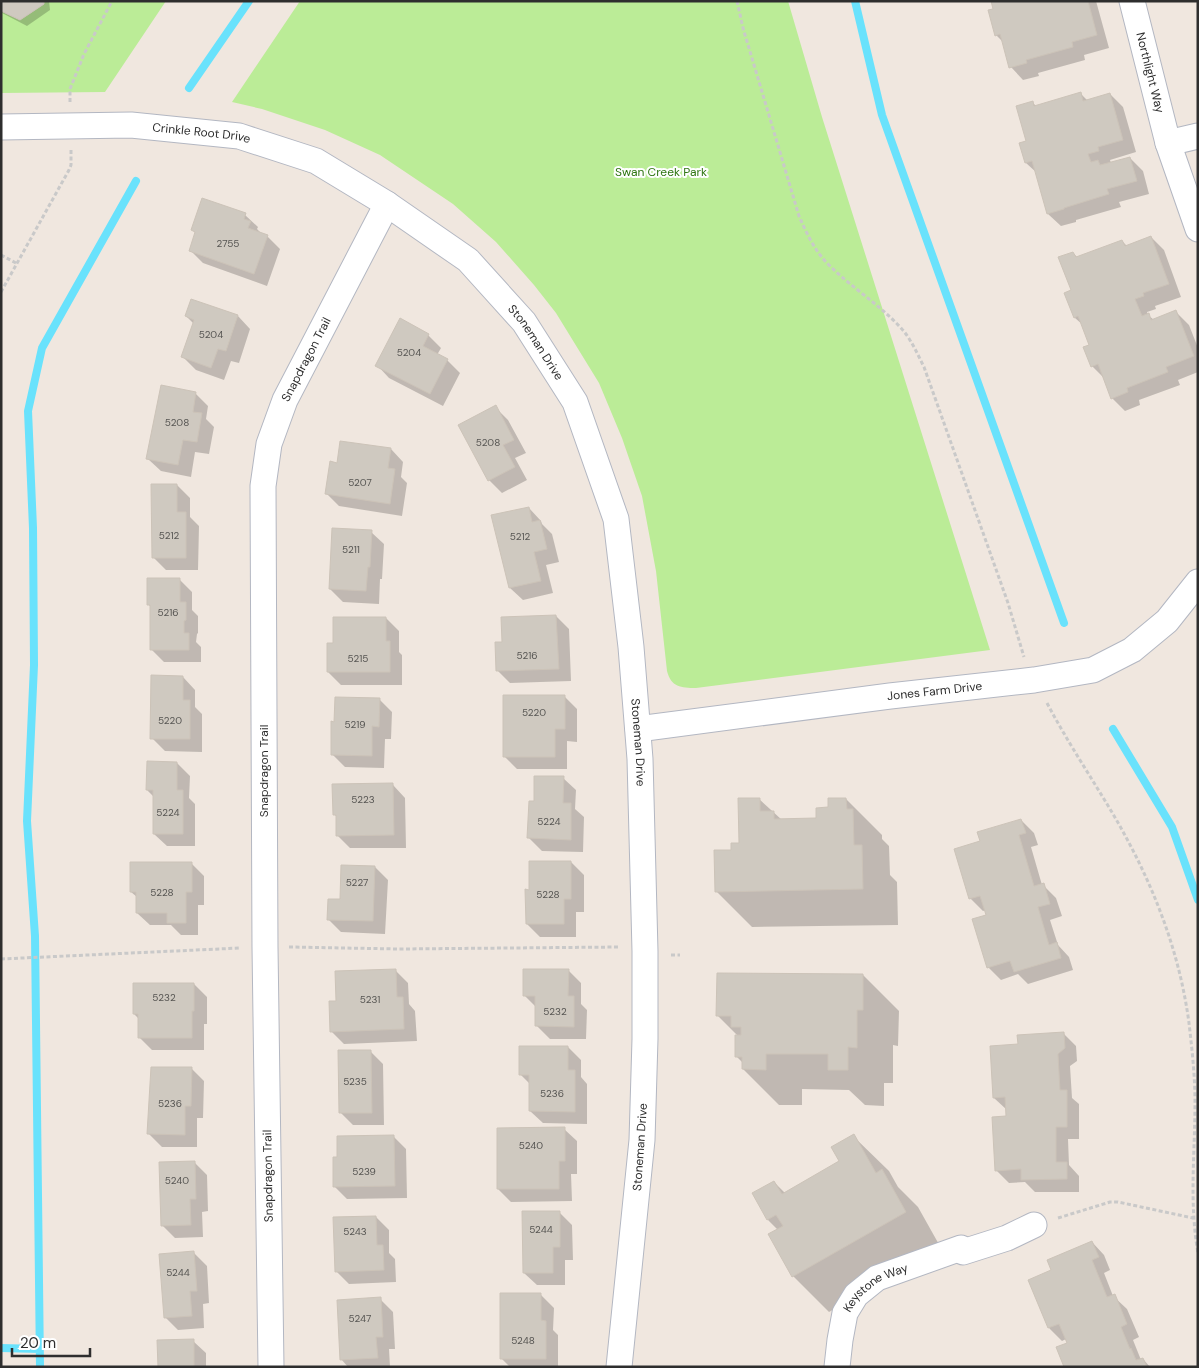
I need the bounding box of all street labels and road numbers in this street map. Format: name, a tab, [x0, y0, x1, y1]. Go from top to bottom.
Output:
street label: Northlight Way	[1132, 31, 1168, 115]
street label: Crinkle Root Drive	[152, 119, 253, 147]
street label: Stoneman Drive	[504, 301, 567, 383]
street label: Snapdragon Trail	[278, 315, 335, 404]
street label: Jones Farm Drive	[886, 678, 983, 704]
street label: Stoneman Drive	[627, 698, 649, 787]
street label: Snapdragon Trail	[256, 725, 272, 817]
street label: Stoneman Drive	[629, 1102, 651, 1191]
street label: Snapdragon Trail	[259, 1130, 277, 1222]
street label: Keystone Way	[839, 1260, 910, 1315]

